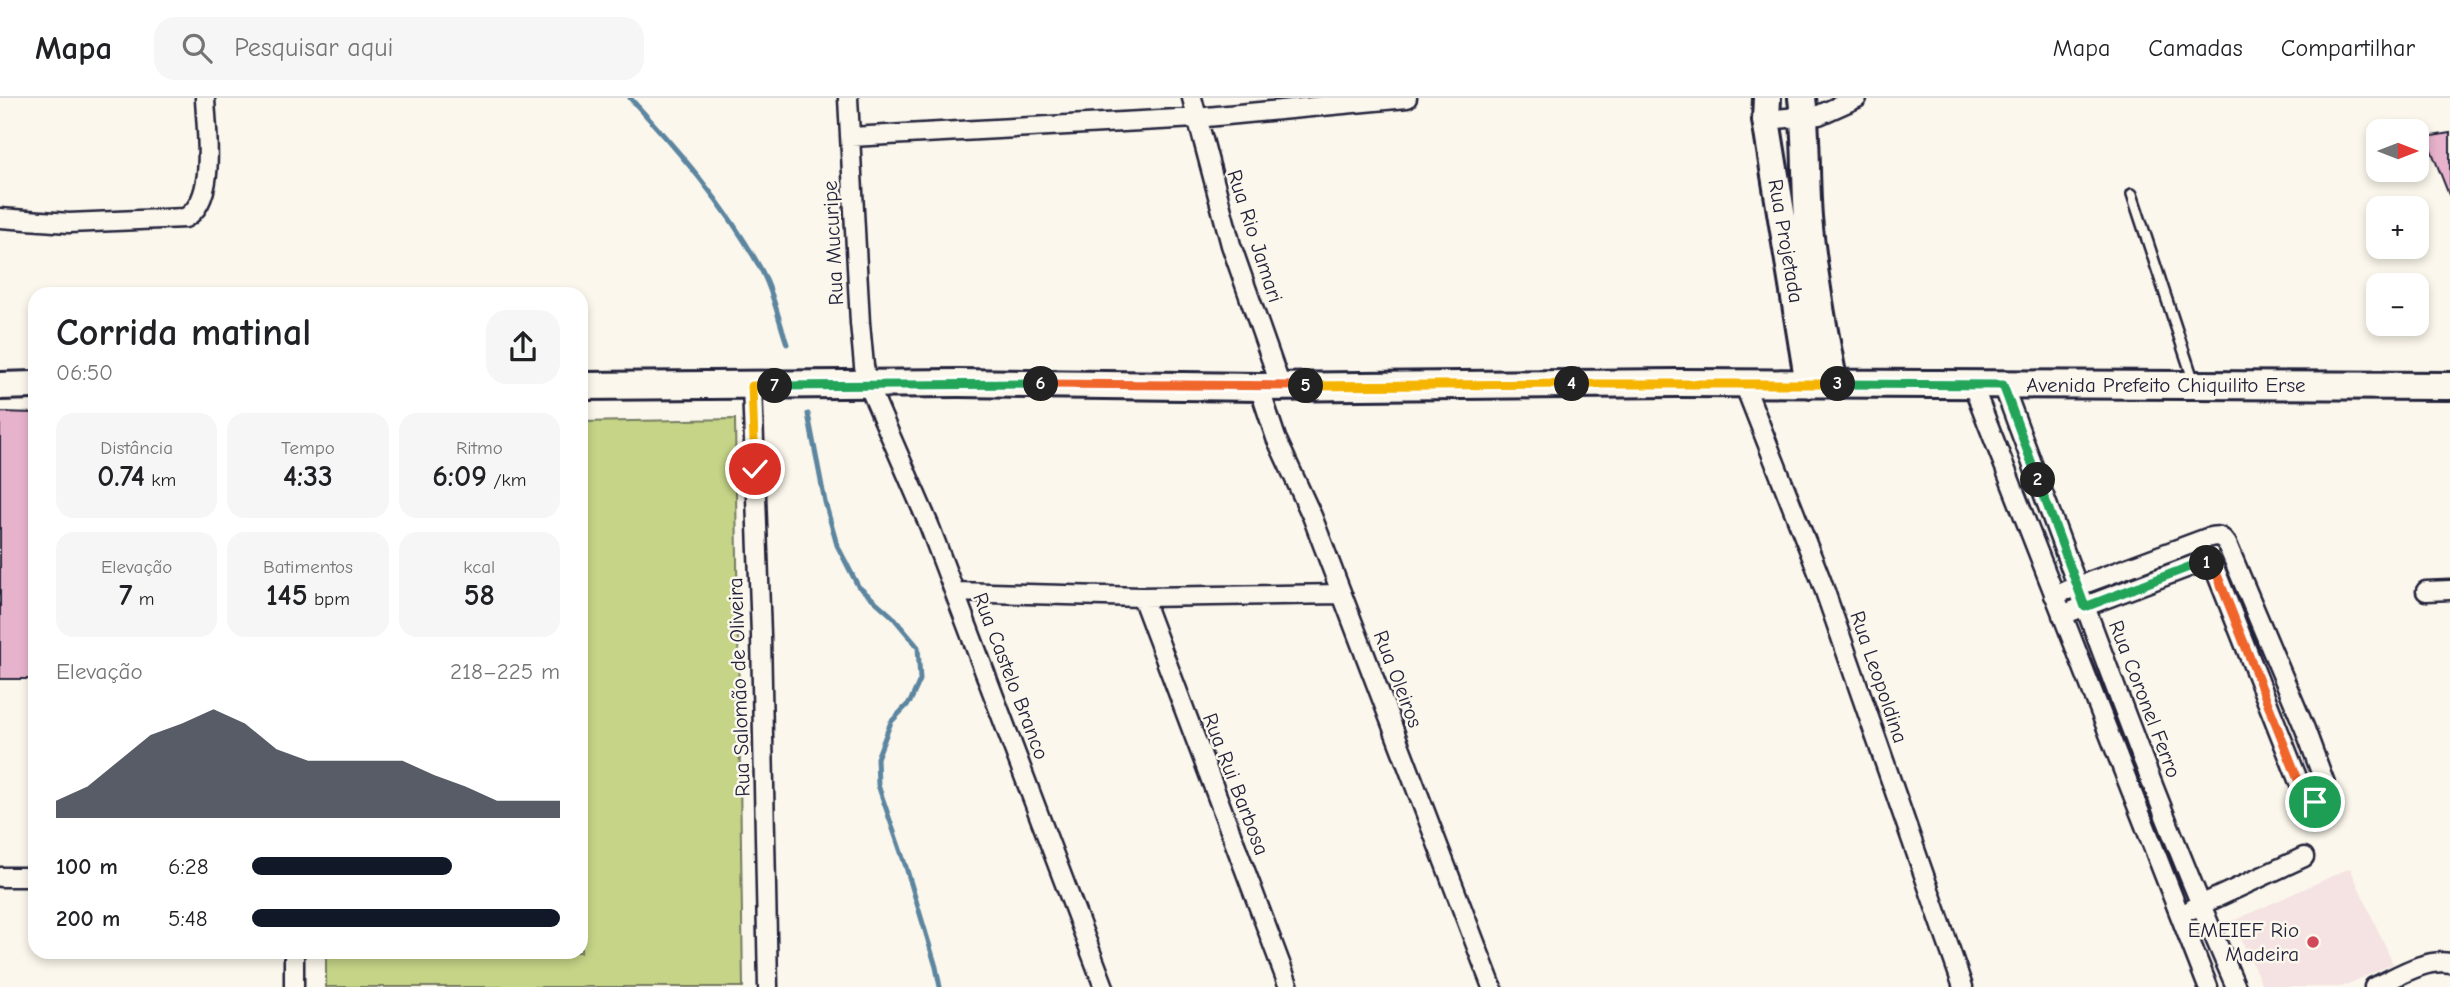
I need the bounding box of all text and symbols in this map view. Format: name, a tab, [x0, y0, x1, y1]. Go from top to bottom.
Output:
search box	[154, 17, 644, 80]
text: Mapa	[35, 29, 112, 67]
icon: search	[178, 29, 216, 67]
text: Pesquisar aqui	[234, 33, 393, 63]
text: Mapa	[2053, 34, 2110, 62]
text: Camadas	[2148, 34, 2243, 62]
text: Compartilhar	[2281, 34, 2415, 62]
north arrow	[2366, 119, 2429, 182]
map controls	[2366, 119, 2429, 336]
street label: Rua Rio Jamari	[1222, 167, 1288, 305]
street label: Rua Projetada	[1763, 177, 1809, 305]
street label: Rua Mucuripe	[818, 180, 848, 306]
button: +	[2366, 196, 2429, 259]
button: −	[2366, 273, 2429, 336]
button: share	[486, 310, 560, 384]
text: Corrida matinal	[56, 311, 311, 355]
text: 06:50	[56, 359, 113, 386]
pin: 6	[1024, 366, 1058, 402]
pin: 4	[1554, 366, 1590, 402]
pin: 3	[1820, 366, 1856, 402]
pin: 7	[758, 368, 792, 404]
pin: 5	[1288, 368, 1324, 404]
text: 6	[1036, 372, 1045, 394]
text: 4	[1567, 372, 1576, 394]
text: 3	[1833, 372, 1842, 394]
street label: Avenida Prefeito Chiquilito Erse	[2026, 373, 2306, 397]
text: 7	[770, 374, 779, 396]
text: 5	[1300, 374, 1311, 396]
text: Distância	[100, 437, 173, 459]
text: Tempo	[281, 437, 335, 459]
text: Ritmo	[456, 437, 503, 459]
pin	[725, 439, 785, 499]
icon: check	[736, 450, 774, 488]
text: 0.74	[97, 459, 145, 494]
text: 4:33	[283, 459, 333, 494]
text: 6:09	[432, 459, 487, 494]
pin: 2	[2021, 462, 2056, 498]
text: 2	[2033, 468, 2042, 490]
text: km	[145, 469, 176, 491]
text: /km	[487, 469, 526, 491]
pin: 1	[2190, 546, 2224, 580]
text: 1	[2203, 551, 2210, 573]
text: Elevação	[101, 556, 172, 578]
text: Batimentos	[263, 556, 353, 578]
text: kcal	[463, 556, 495, 578]
street label: Rua Salomão de Oliveira	[723, 577, 755, 797]
text: 7	[119, 578, 132, 613]
text: 145	[266, 578, 308, 613]
text: 58	[464, 578, 495, 613]
text: m	[132, 588, 154, 610]
text: bpm	[308, 588, 350, 610]
street label: Rua Castelo Branco	[968, 589, 1054, 763]
street label: Rua Leopoldina	[1845, 608, 1913, 746]
street label: Rua Coronel Ferro	[2104, 617, 2186, 781]
street label: Rua Oleiros	[1368, 627, 1428, 731]
text: Elevação	[56, 658, 143, 685]
text: 218–225 m	[450, 658, 560, 685]
street label: Rua Rui Barbosa	[1198, 710, 1274, 858]
pin	[2285, 772, 2345, 832]
icon: arrive	[2296, 783, 2334, 821]
text: 100 m	[56, 853, 118, 880]
text: 6:28	[168, 853, 209, 880]
text: 200 m	[56, 905, 120, 932]
text: 5:48	[168, 905, 208, 932]
place label: EMEIEF Rio Madeira	[2188, 918, 2299, 966]
marker: EMEIEF Rio Madeira	[2305, 934, 2321, 950]

